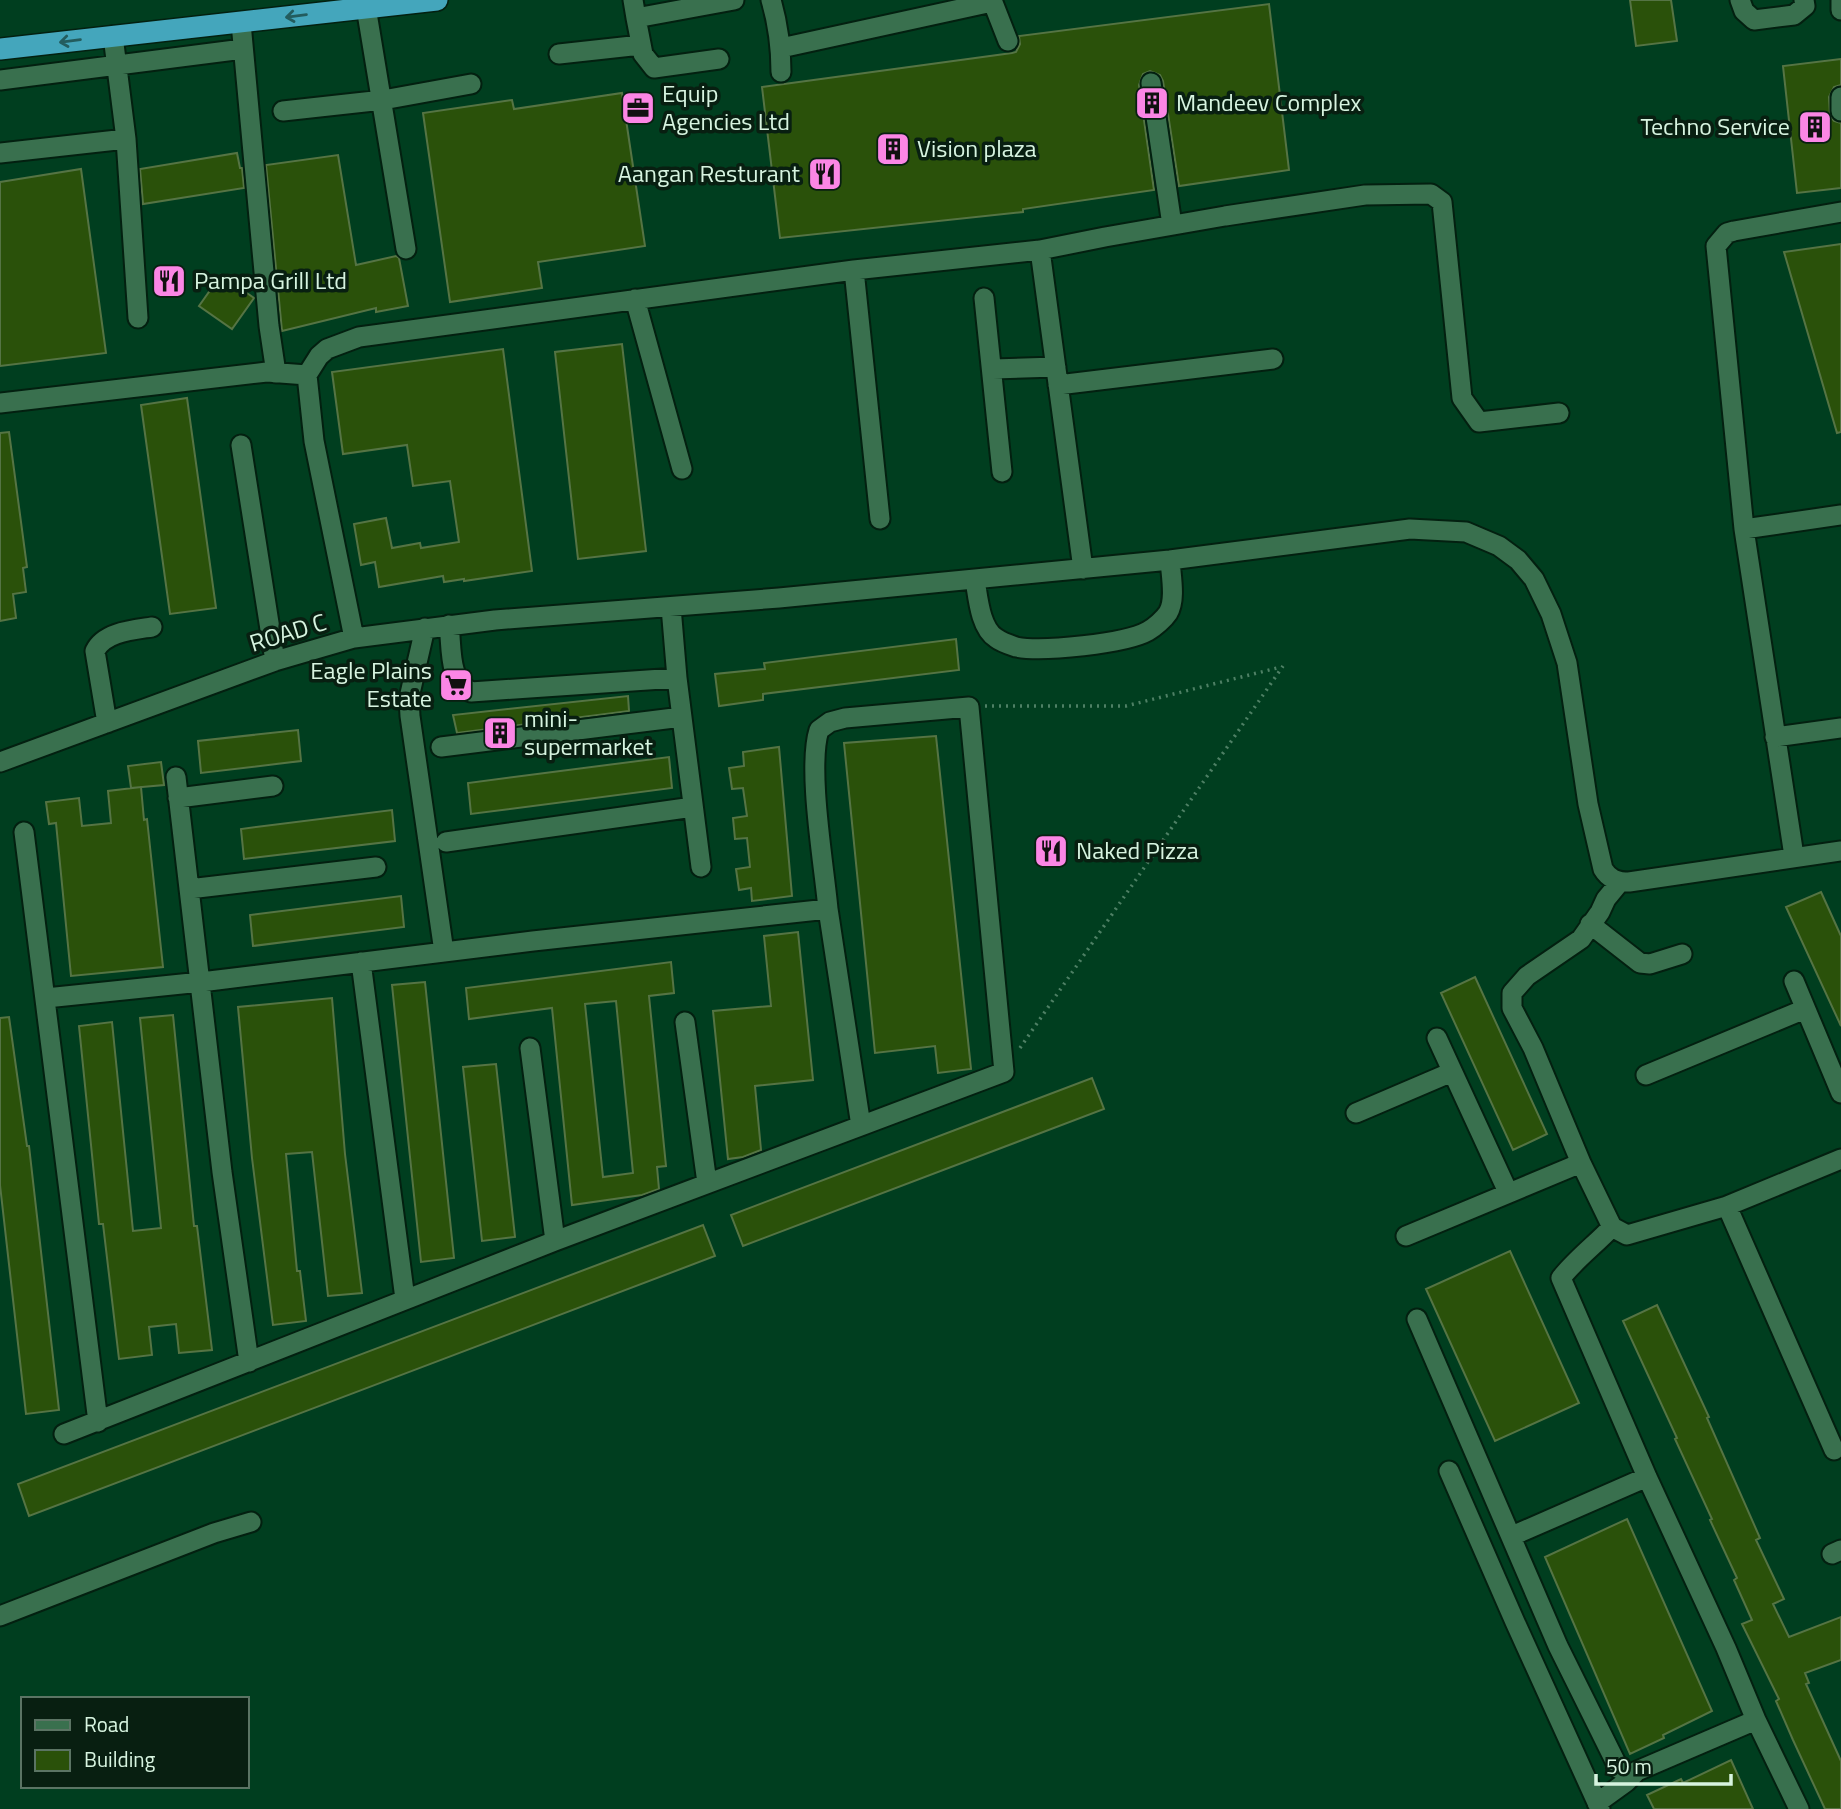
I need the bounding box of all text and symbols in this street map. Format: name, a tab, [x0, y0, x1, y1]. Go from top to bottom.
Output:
one-way arrow	[285, 9, 308, 22]
one-way arrow	[59, 35, 82, 48]
place label: Equip Agencies Ltd	[662, 75, 790, 139]
building icon: Mandeev Complex	[1133, 84, 1171, 122]
place label: Mandeev Complex	[1176, 84, 1361, 120]
office icon: Equip Agencies Ltd	[619, 89, 657, 127]
place label: Techno Service	[1641, 108, 1790, 144]
building icon: Techno Service	[1796, 108, 1834, 146]
building icon: Vision plaza	[874, 130, 912, 168]
place label: Vision plaza	[917, 130, 1037, 166]
place label: Aangan Resturant	[618, 155, 801, 191]
restaurant icon: Aangan Resturant	[806, 155, 844, 193]
restaurant icon: Pampa Grill Ltd	[150, 262, 188, 300]
place label: Pampa Grill Ltd	[194, 262, 347, 298]
street label: ROAD C	[245, 603, 330, 661]
place label: Eagle Plains Estate	[310, 652, 432, 716]
supermarket icon: Eagle Plains Estate	[437, 666, 475, 704]
place label: mini- supermarket	[524, 700, 654, 764]
building icon: mini- supermarket	[481, 714, 519, 752]
restaurant icon: Naked Pizza	[1032, 832, 1070, 870]
place label: Naked Pizza	[1076, 832, 1199, 868]
legend	[21, 1697, 248, 1788]
text: Road	[84, 1708, 129, 1740]
scale bar	[1596, 1742, 1731, 1786]
text: Building	[84, 1743, 156, 1775]
text: 50 m	[1606, 1750, 1652, 1782]

